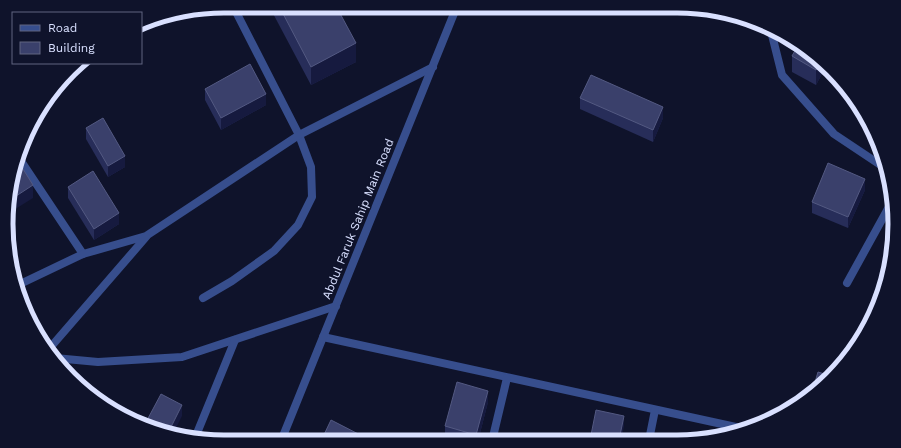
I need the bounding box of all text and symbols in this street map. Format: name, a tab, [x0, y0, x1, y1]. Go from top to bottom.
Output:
legend	[12, 12, 142, 64]
text: Road	[48, 21, 77, 35]
text: Building	[48, 41, 95, 55]
street label: Abdul Faruk Sahip Main Road	[319, 137, 397, 301]

